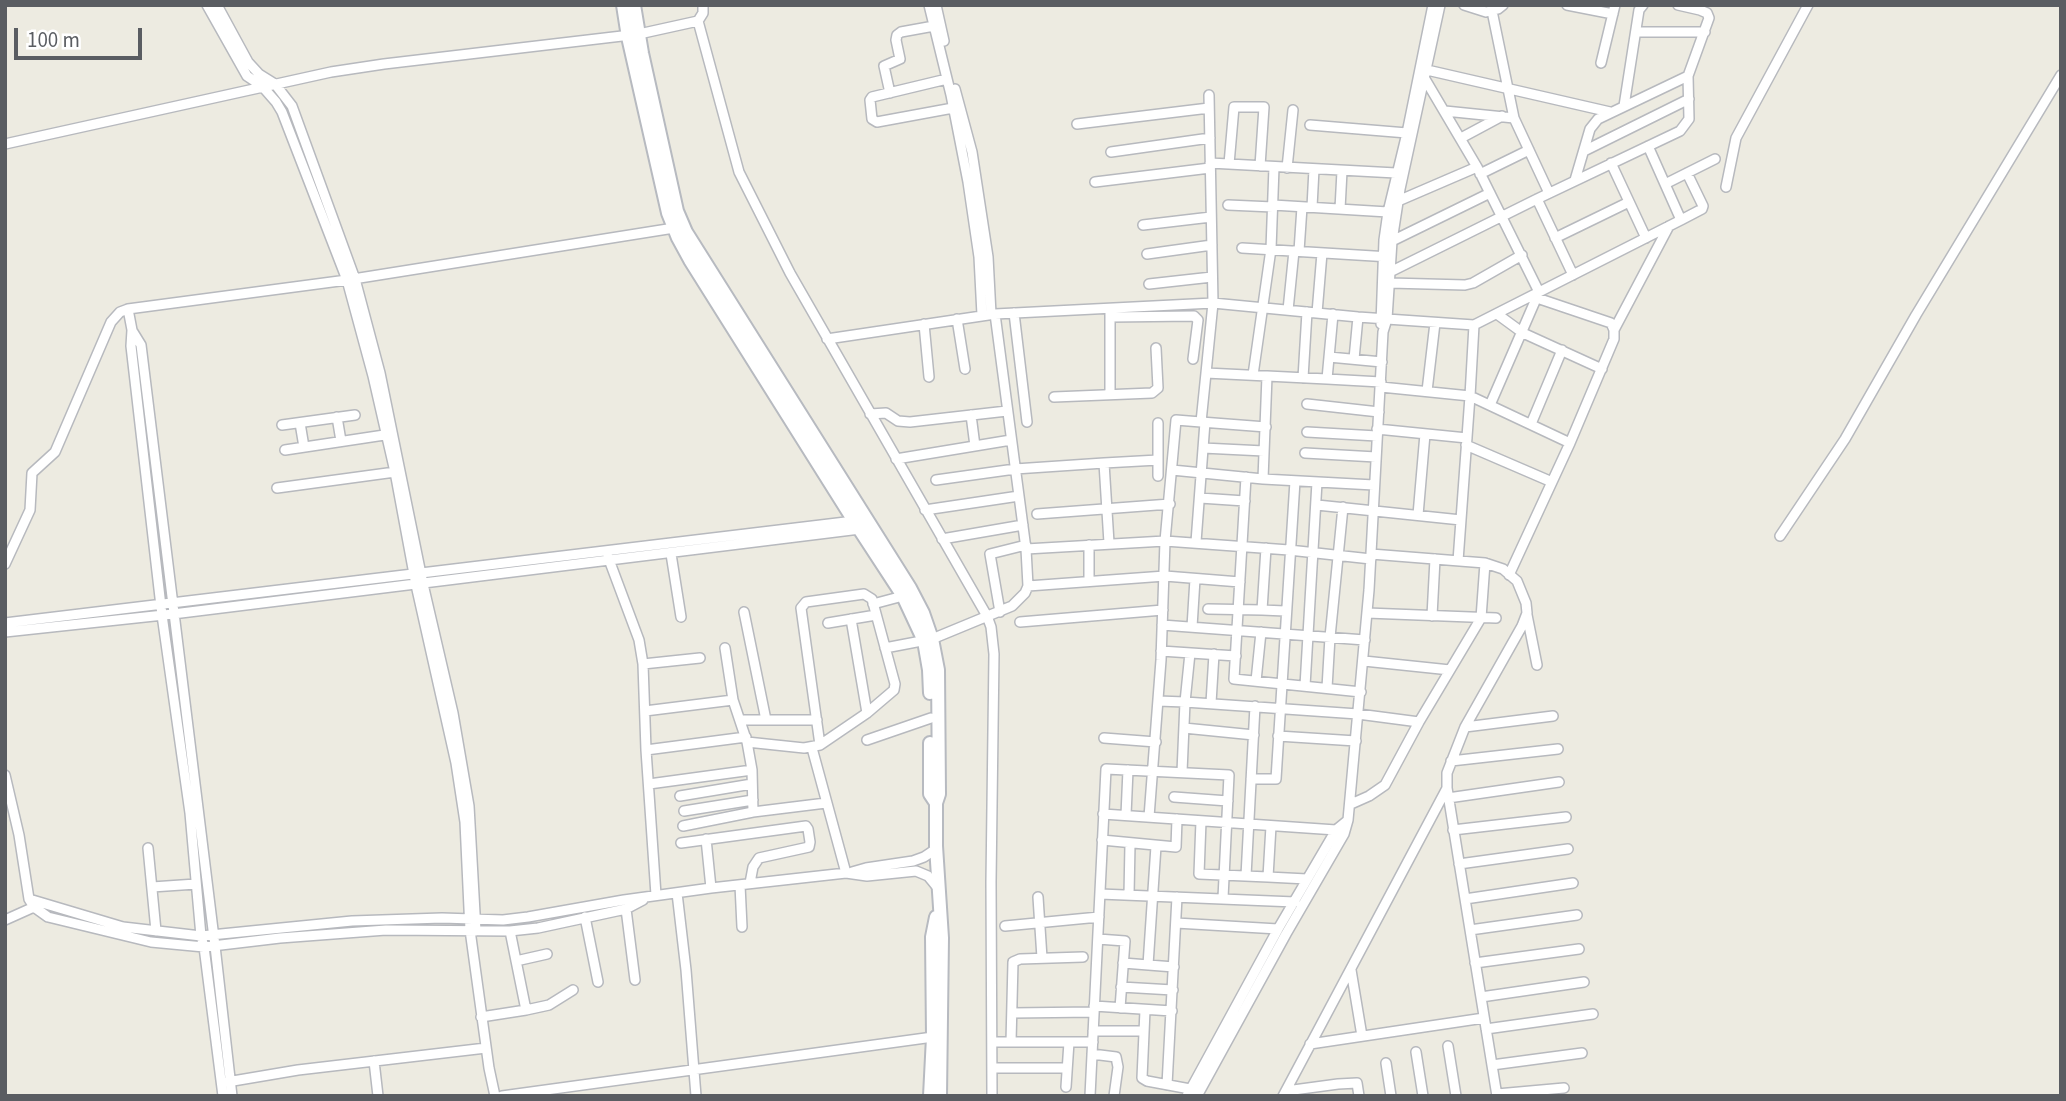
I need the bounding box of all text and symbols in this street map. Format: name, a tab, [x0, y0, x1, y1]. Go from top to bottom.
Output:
scale bar	[18, 14, 145, 58]
text: 100 m	[27, 25, 80, 55]

